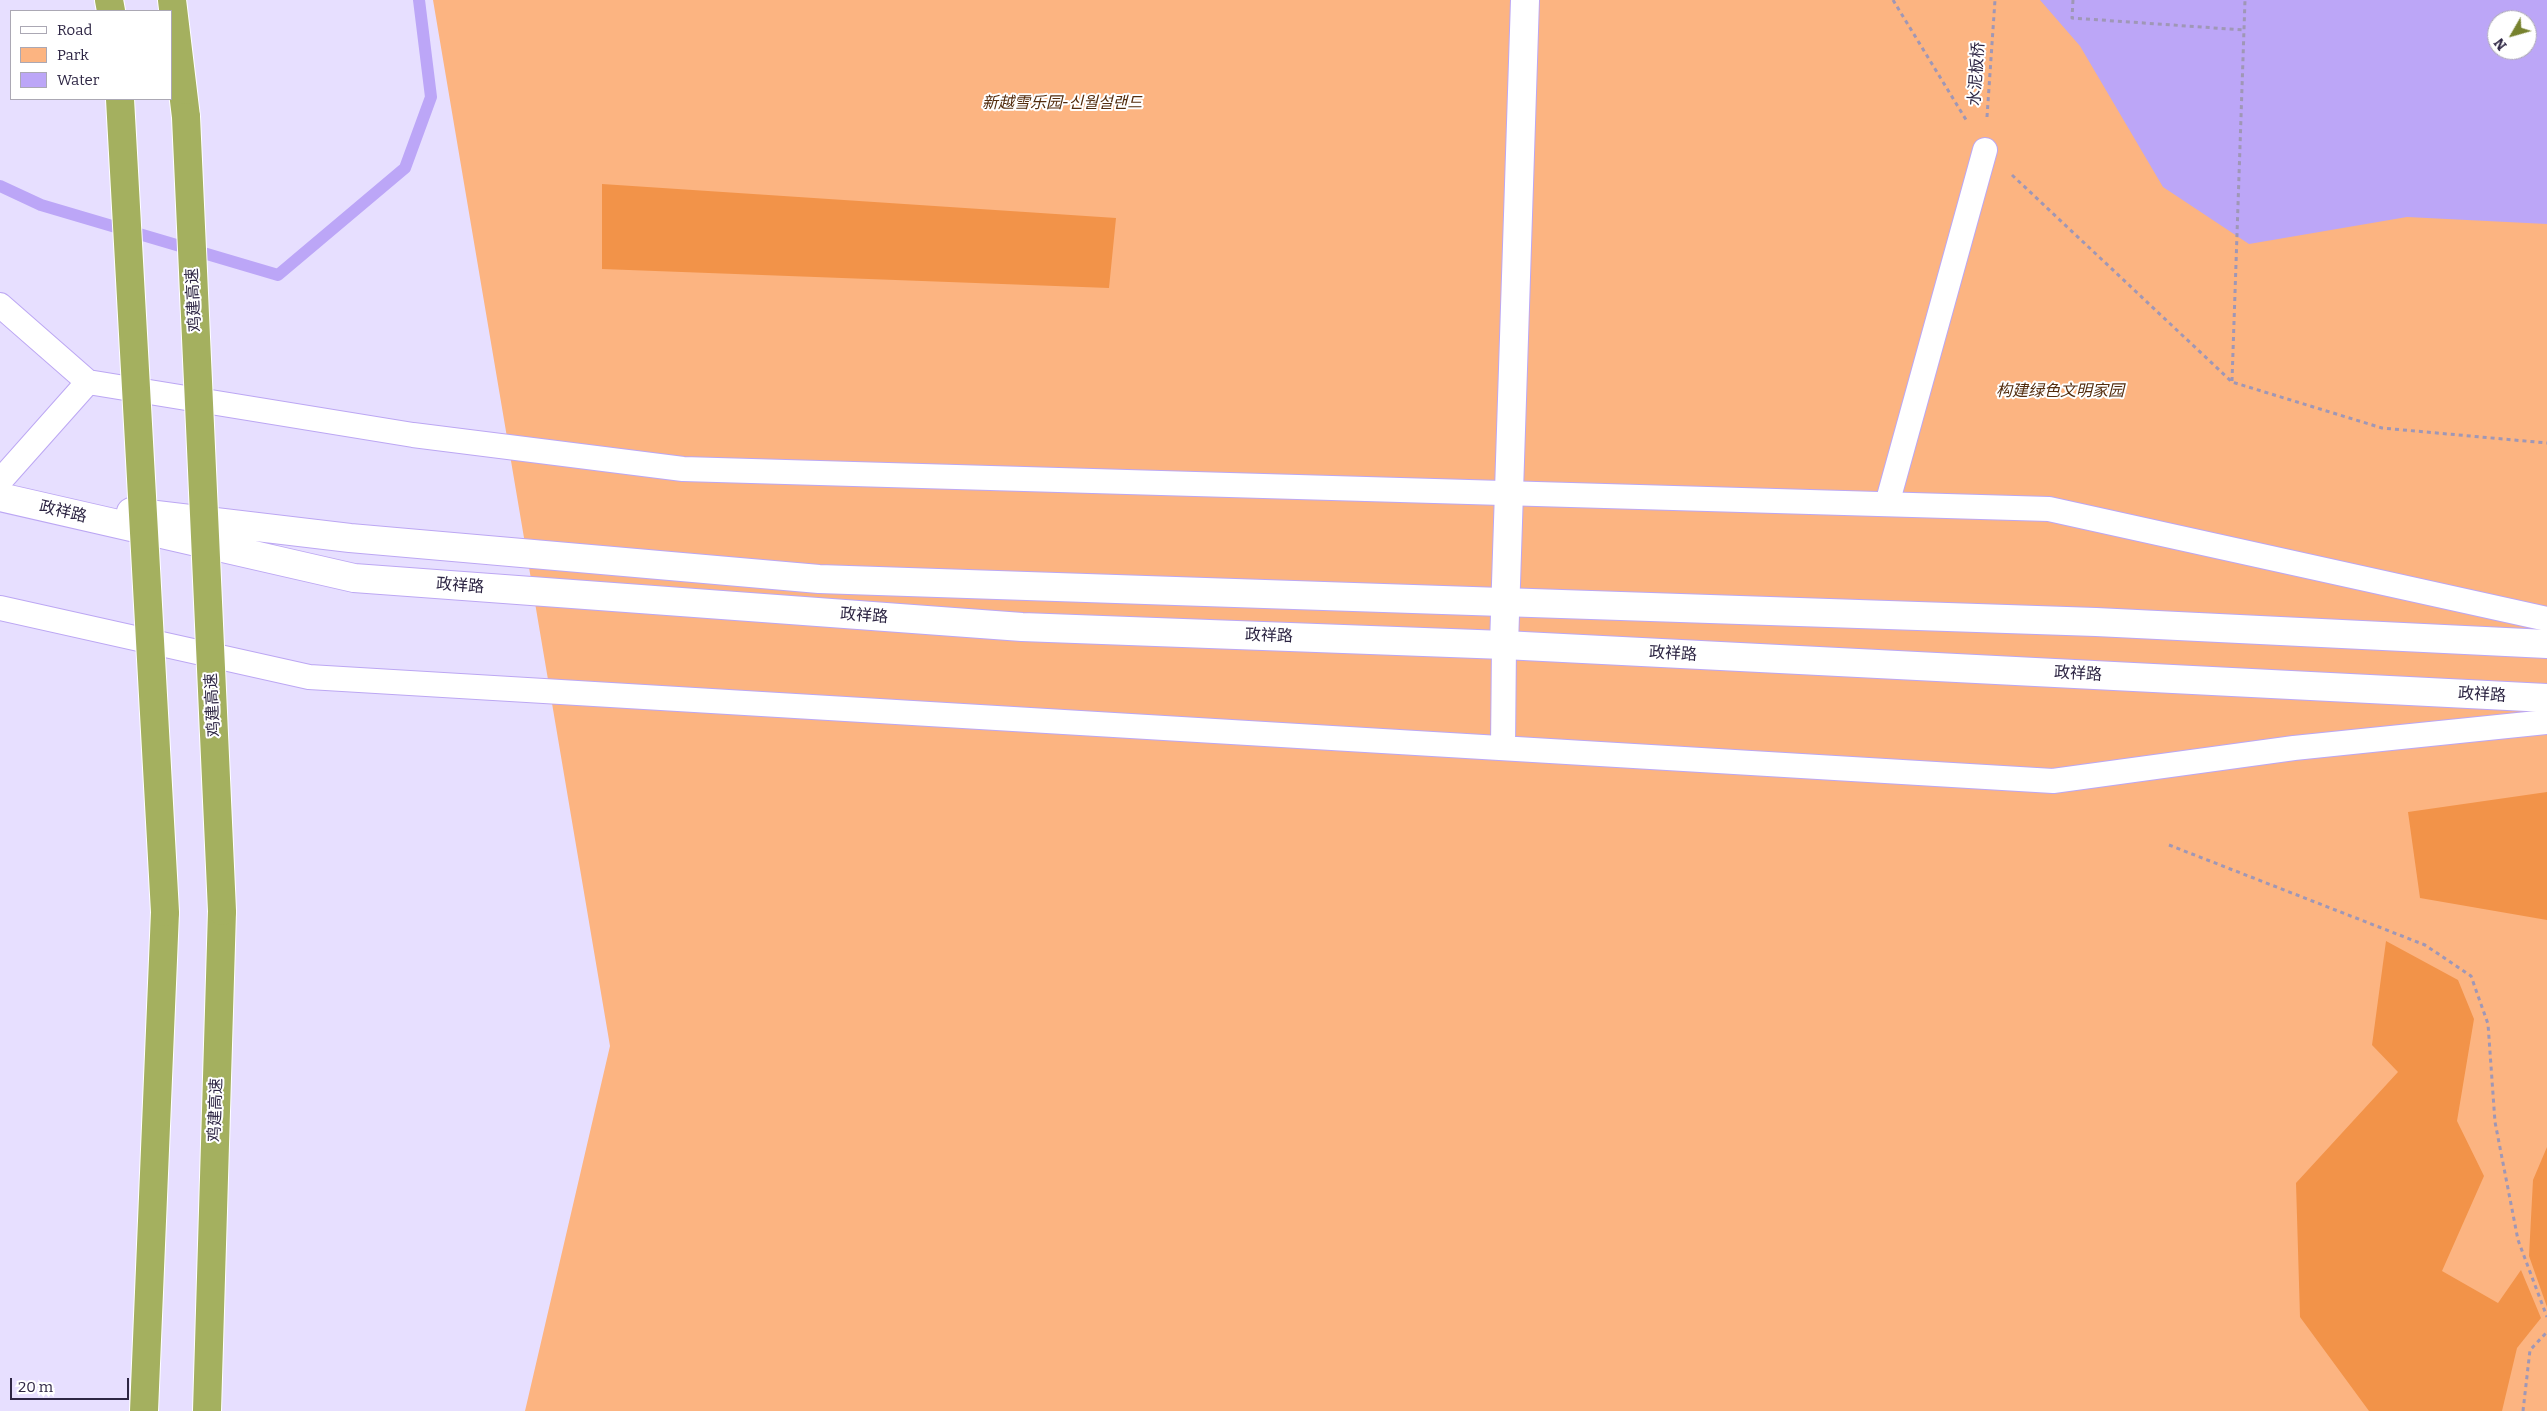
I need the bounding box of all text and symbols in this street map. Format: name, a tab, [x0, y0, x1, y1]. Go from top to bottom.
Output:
legend	[10, 10, 172, 100]
north arrow	[2487, 10, 2537, 60]
text: Road	[57, 21, 92, 39]
text: N	[2491, 34, 2511, 53]
street label: 水泥板桥	[1965, 41, 1989, 107]
text: Park	[57, 46, 89, 64]
text: Water	[57, 71, 99, 89]
park label: 新越雪乐园-신월설랜드	[982, 94, 1142, 114]
street label: 鸡建高速	[183, 268, 205, 332]
park label: 构建绿色文明家园	[1996, 382, 2124, 402]
street label: 政祥路	[37, 497, 89, 527]
street label: 政祥路	[435, 575, 485, 597]
street label: 政祥路	[839, 605, 889, 627]
street label: 政祥路	[1245, 626, 1293, 646]
street label: 政祥路	[1649, 643, 1697, 665]
street label: 政祥路	[2054, 663, 2102, 685]
street label: 鸡建高速	[202, 673, 224, 737]
street label: 政祥路	[2458, 684, 2506, 706]
street label: 鸡建高速	[205, 1078, 227, 1142]
scale bar	[12, 1368, 131, 1400]
text: 20 m	[18, 1378, 53, 1396]

